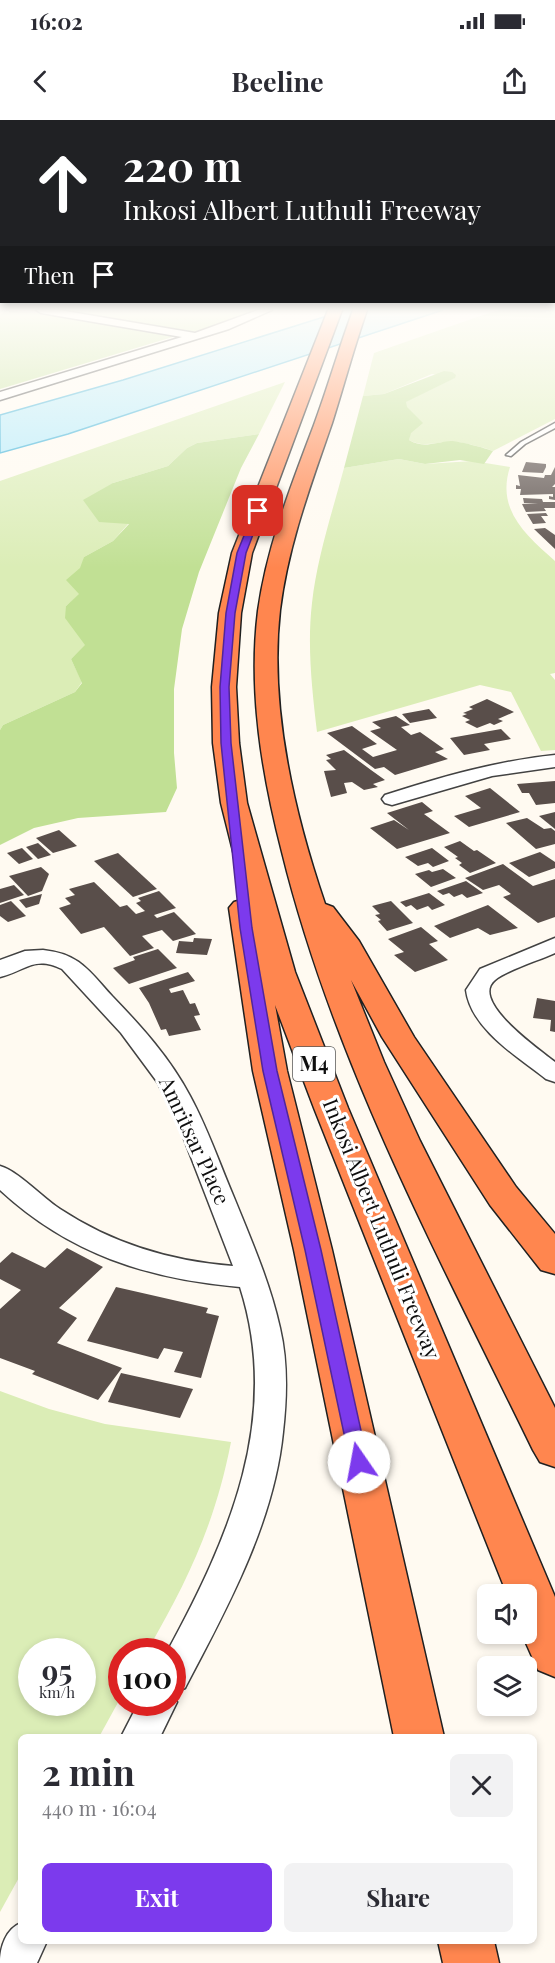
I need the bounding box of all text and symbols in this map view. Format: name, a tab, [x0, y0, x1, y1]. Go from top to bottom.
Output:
text: 16:02	[30, 6, 83, 36]
text: Beeline	[231, 63, 324, 99]
icon: back	[24, 65, 57, 98]
icon: share	[498, 65, 531, 98]
text: 220 m	[123, 137, 242, 193]
icon: ahead	[24, 144, 102, 222]
text: Inkosi Albert Luthuli Freeway	[123, 191, 481, 227]
icon: arrive	[87, 258, 120, 291]
text: Then	[24, 260, 75, 290]
pin	[232, 485, 283, 536]
icon: arrive	[241, 494, 274, 527]
road number: M4	[293, 1047, 335, 1081]
street label: Amritsar Place	[154, 1071, 238, 1209]
street label: Inkosi Albert Luthuli Freeway	[318, 1094, 448, 1363]
position arrow	[327, 1430, 391, 1494]
map controls	[477, 1584, 537, 1716]
button: sound	[477, 1584, 537, 1644]
speed limit sign: 100	[108, 1638, 186, 1716]
text: 95	[42, 1650, 72, 1690]
button: layers	[477, 1656, 537, 1716]
text: km/h	[39, 1682, 75, 1702]
text: 2 min	[42, 1747, 135, 1795]
button: close	[450, 1754, 513, 1817]
text: 440 m · 16:04	[42, 1794, 157, 1821]
button: Exit	[42, 1863, 272, 1932]
button: Share	[284, 1863, 513, 1932]

